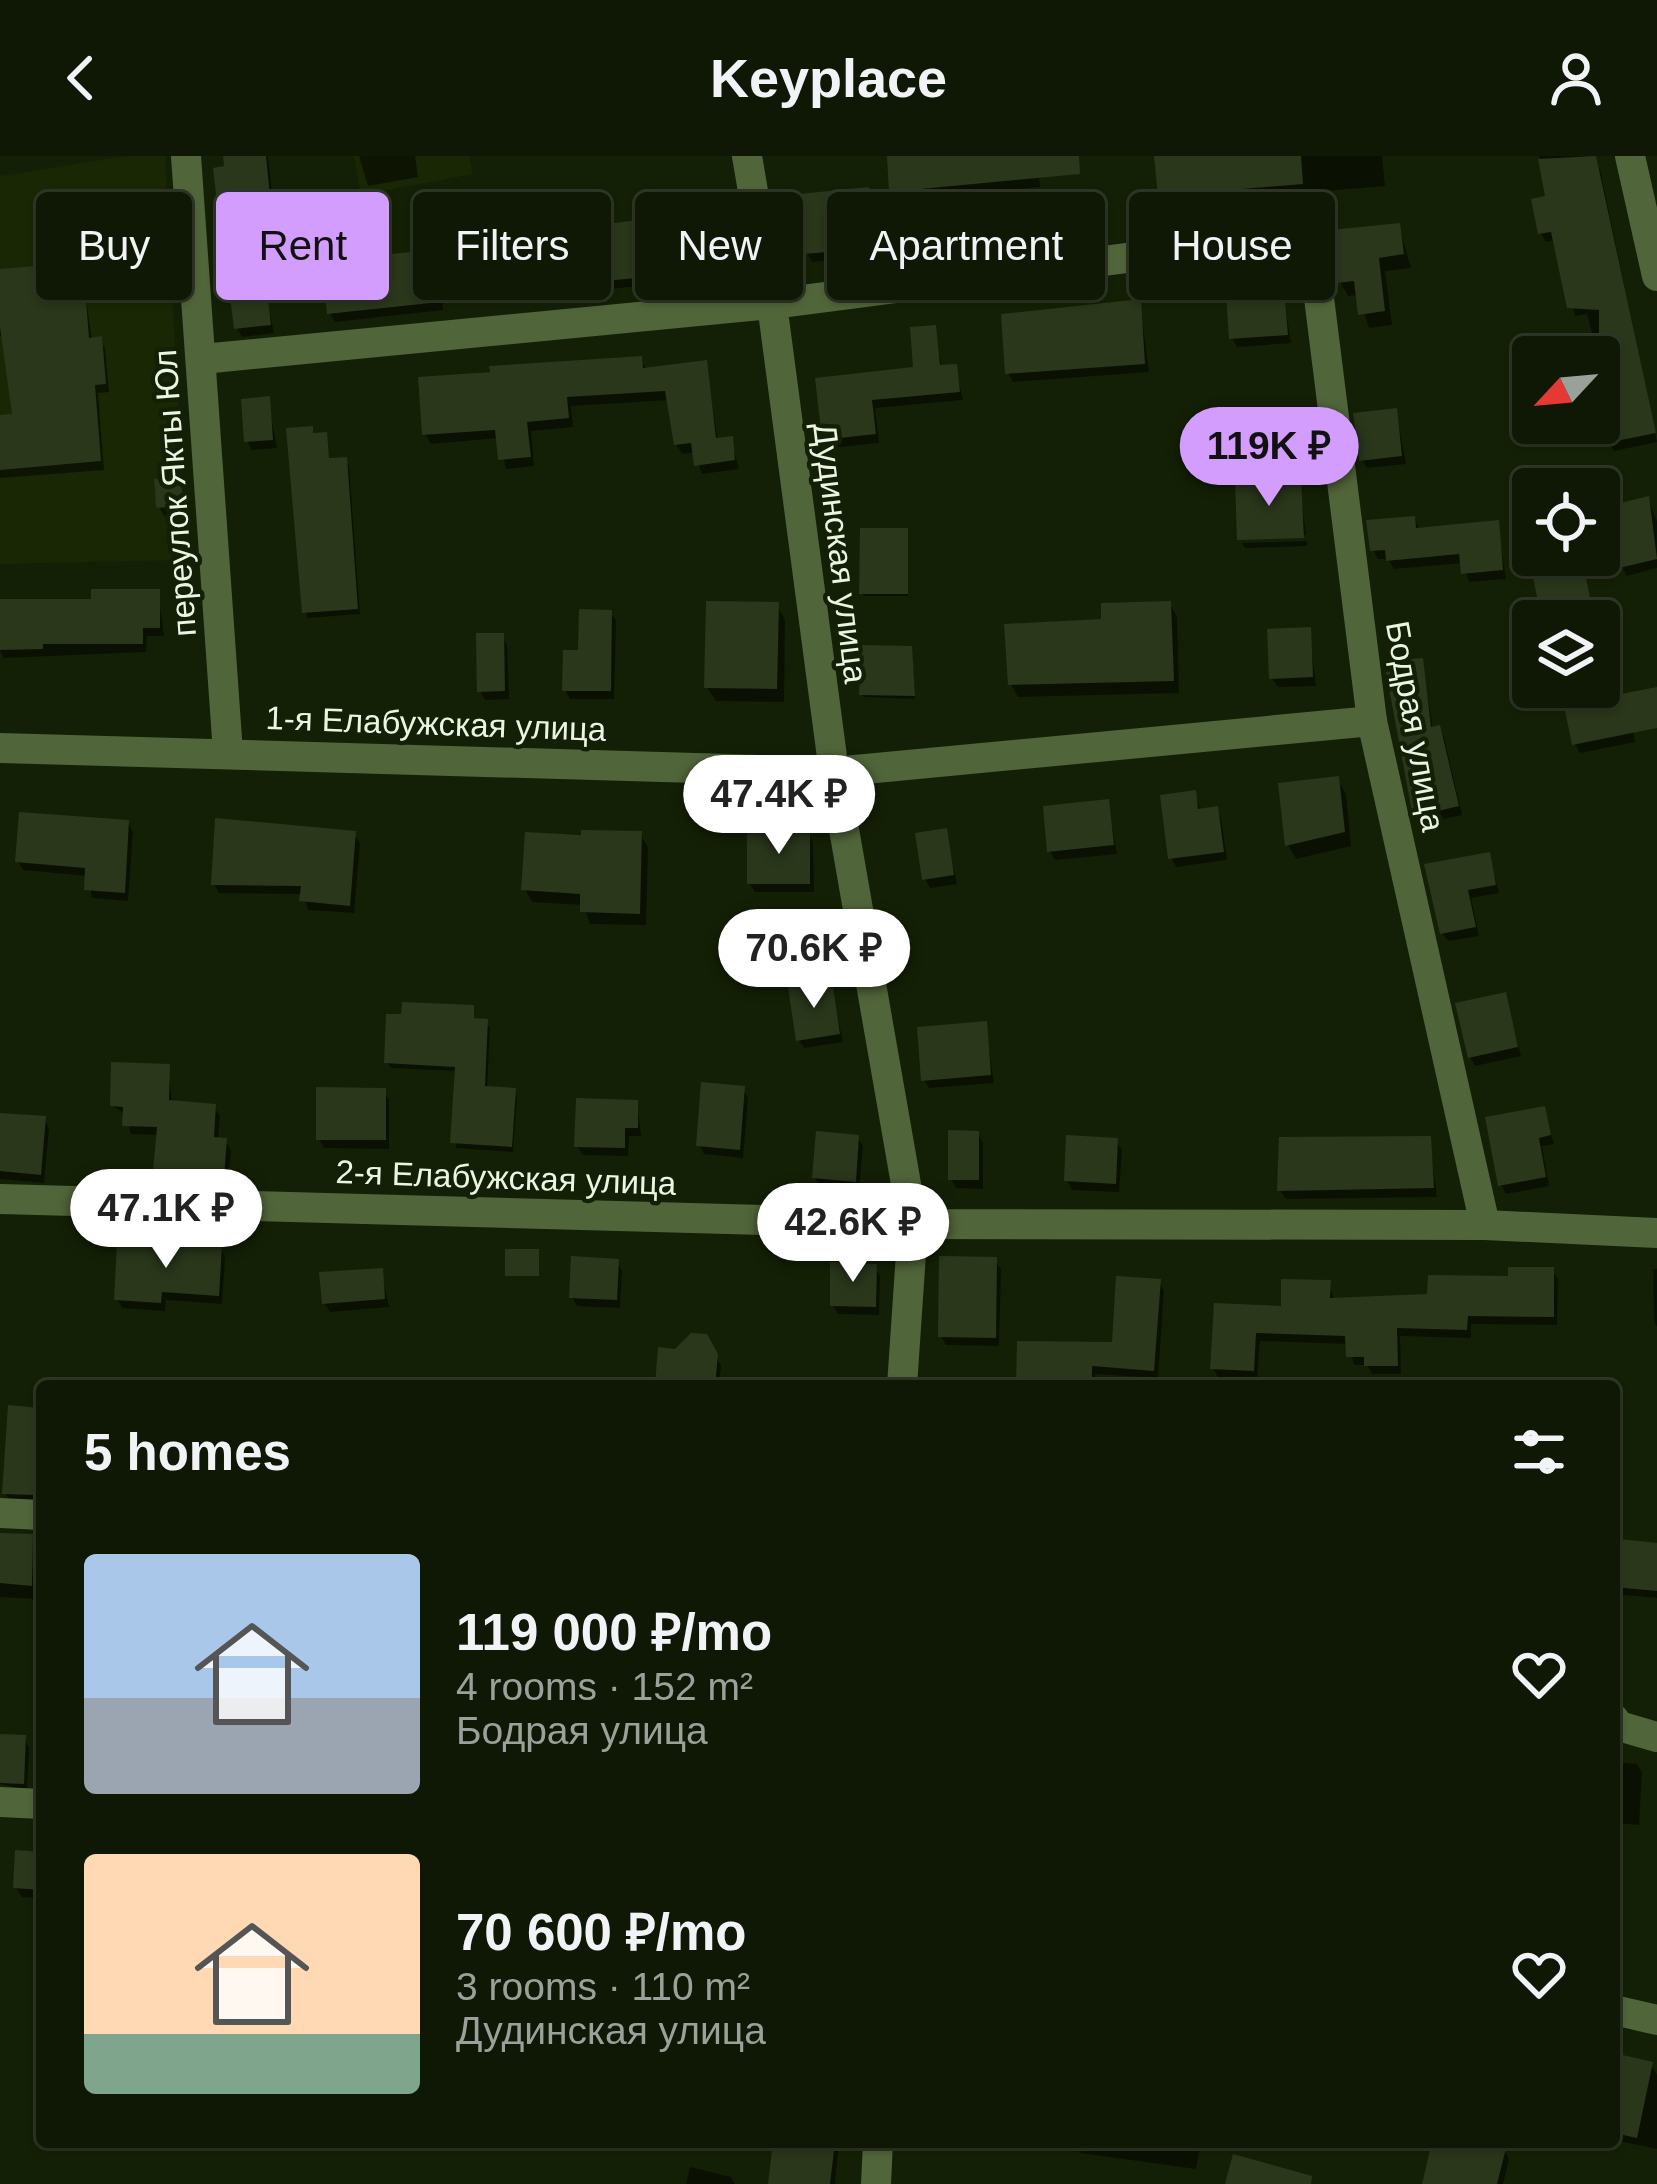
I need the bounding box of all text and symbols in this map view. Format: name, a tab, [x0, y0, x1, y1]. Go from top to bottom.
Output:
icon: back	[48, 45, 114, 111]
icon: person	[1543, 45, 1609, 111]
text: Keyplace	[710, 48, 947, 108]
chip: Buy	[36, 192, 192, 300]
chip: Rent	[216, 192, 389, 300]
chip: Filters	[413, 192, 611, 300]
chip: New	[635, 192, 803, 300]
chip: Apartment	[827, 192, 1105, 300]
chip: House	[1129, 192, 1335, 300]
north arrow	[1512, 336, 1620, 444]
map controls	[1512, 336, 1620, 708]
street label: переулок Якты Юл	[146, 348, 203, 638]
pin: 119K ₽	[1171, 407, 1367, 509]
street label: Дудинская улица	[806, 421, 875, 686]
text: 119K ₽	[1207, 424, 1331, 467]
button: locate	[1512, 468, 1620, 576]
button: layers	[1512, 600, 1620, 708]
street label: Бодрая улица	[1379, 618, 1452, 835]
street label: 1-я Елабужская улица	[265, 699, 608, 748]
pin: 47.4K ₽	[668, 755, 890, 857]
text: 47.4K ₽	[710, 772, 848, 815]
pin: 70.6K ₽	[703, 909, 925, 1011]
text: 70.6K ₽	[745, 926, 883, 969]
street label: 2-я Елабужская улица	[335, 1153, 678, 1202]
pin: 47.1K ₽	[55, 1169, 277, 1271]
pin: 42.6K ₽	[742, 1183, 964, 1285]
text: 47.1K ₽	[97, 1186, 235, 1229]
text: 42.6K ₽	[784, 1200, 922, 1243]
icon: filters	[1506, 1419, 1572, 1485]
text: 5 homes	[84, 1424, 291, 1481]
icon: home	[180, 1602, 324, 1746]
text: 119 000 ₽/mo	[456, 1604, 772, 1661]
icon: heart	[1506, 1641, 1572, 1707]
text: 4 rooms · 152 m²	[456, 1665, 753, 1708]
text: Бодрая улица	[456, 1709, 708, 1752]
icon: home	[180, 1902, 324, 2046]
text: 70 600 ₽/mo	[456, 1904, 747, 1961]
icon: heart	[1506, 1941, 1572, 2007]
text: 3 rooms · 110 m²	[456, 1965, 750, 2008]
text: Дудинская улица	[456, 2009, 766, 2052]

